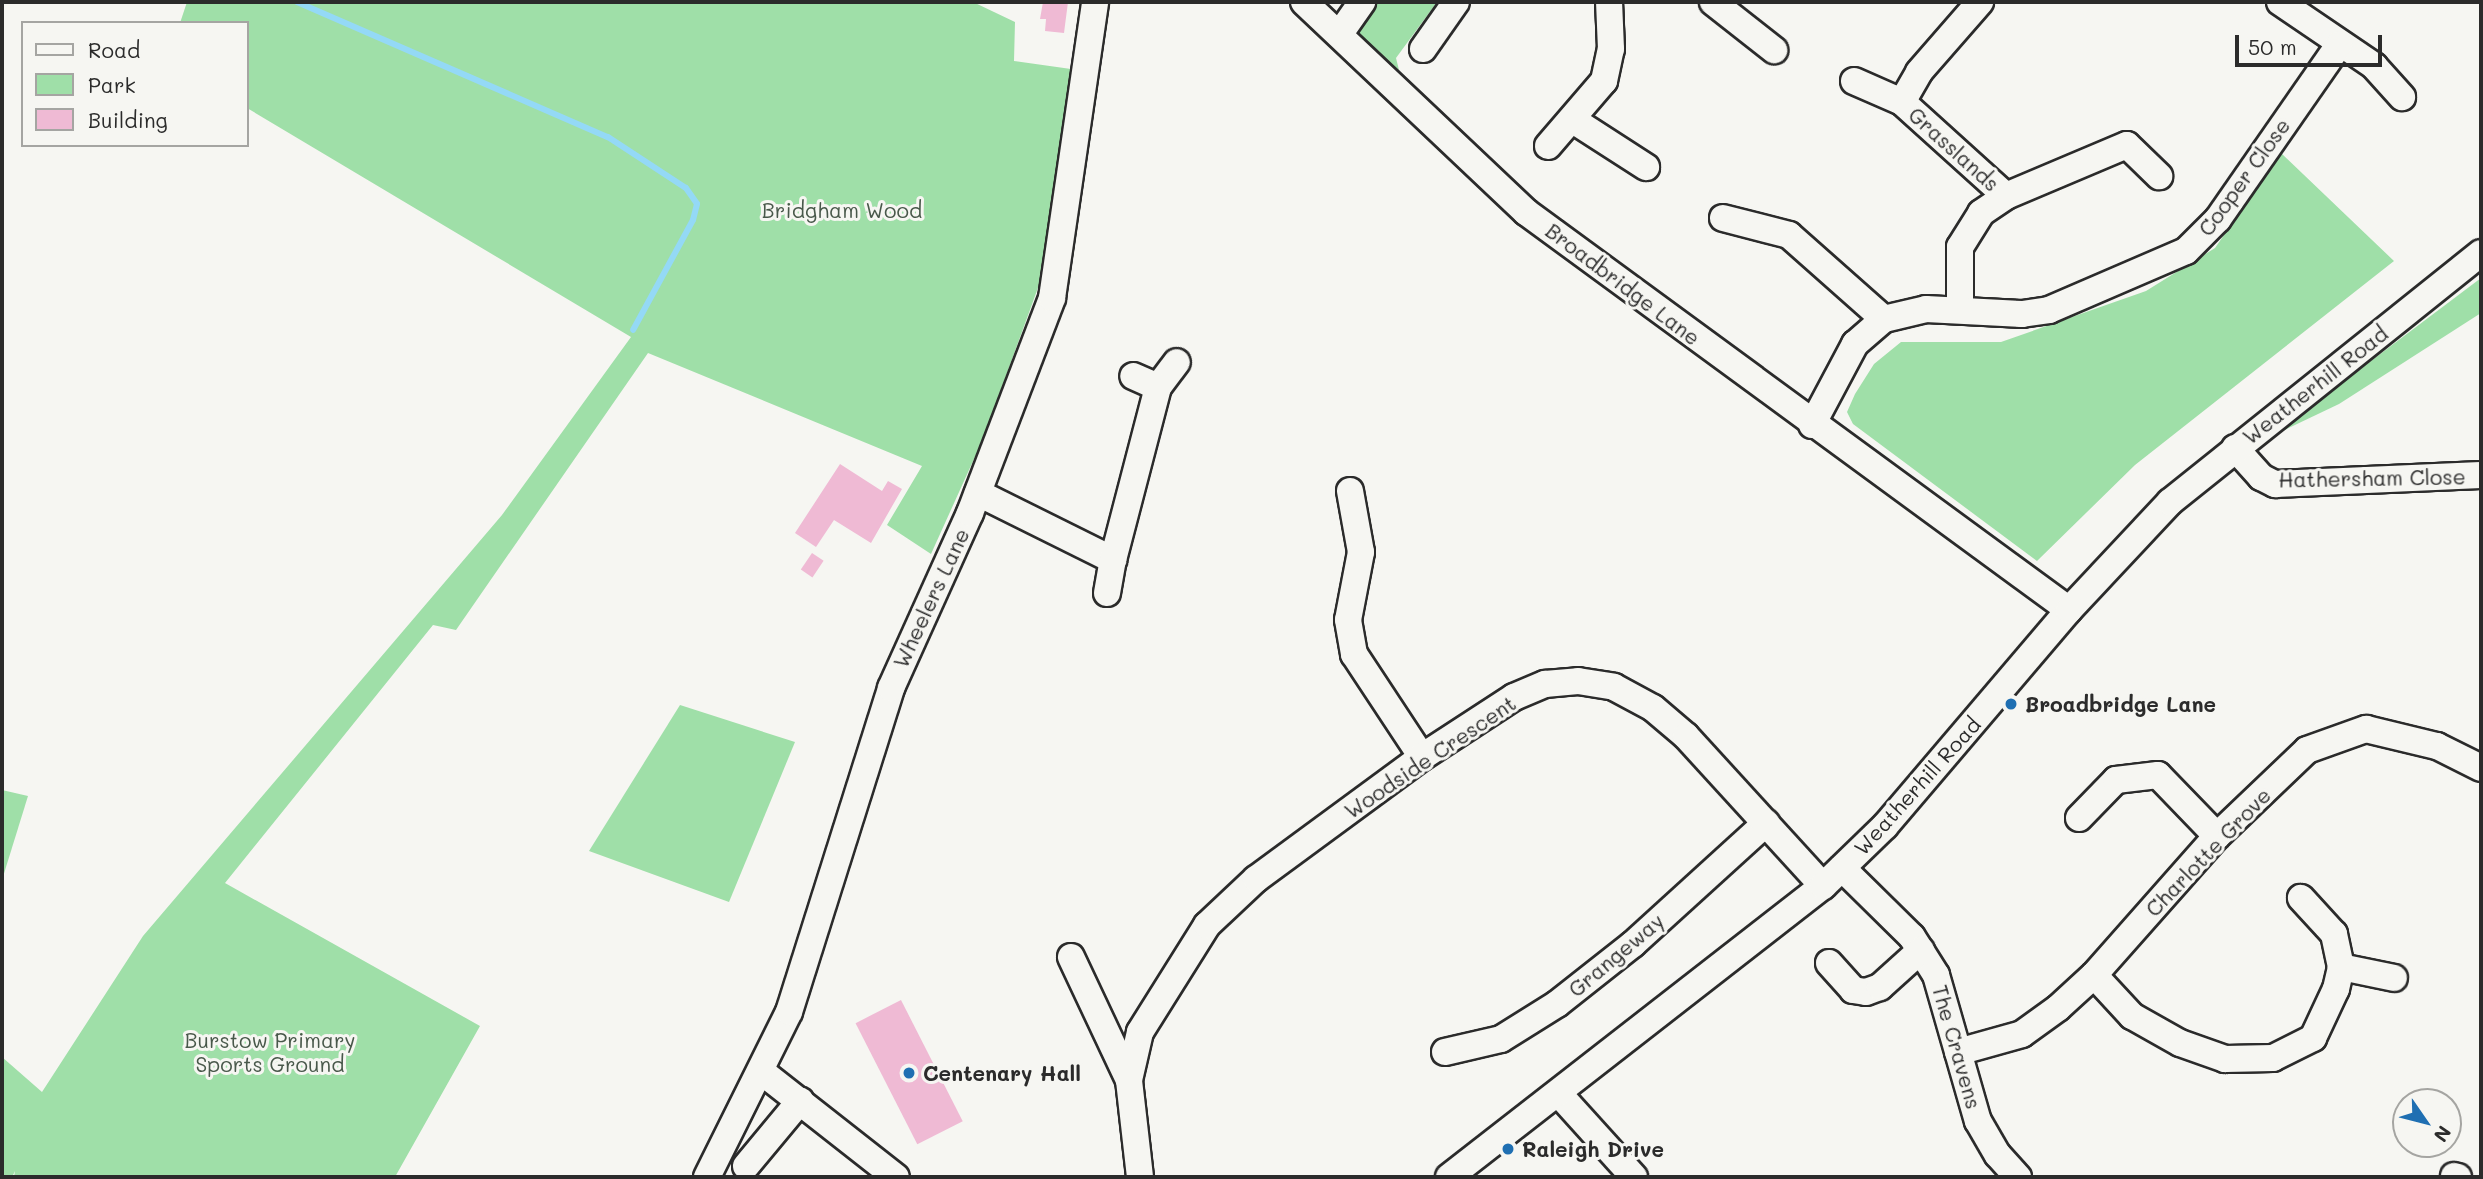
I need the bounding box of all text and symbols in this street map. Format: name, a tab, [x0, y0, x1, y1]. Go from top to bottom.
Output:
legend	[21, 21, 248, 147]
scale bar	[2238, 21, 2385, 65]
text: 50 m	[2248, 33, 2297, 60]
text: Road	[88, 36, 140, 63]
text: Park	[88, 71, 136, 98]
street label: Grasslands	[1904, 102, 2004, 196]
text: Building	[88, 106, 168, 133]
street label: Cooper Close	[2193, 113, 2295, 241]
park label: Bridgham Wood	[762, 197, 922, 223]
street label: Broadbridge Lane	[1541, 218, 1705, 350]
street label: Weatherhill Road	[2238, 321, 2392, 449]
street label: Hathersham Close	[2278, 464, 2466, 492]
street label: Wheelers Lane	[888, 524, 974, 672]
street label: Woodside Crescent	[1340, 690, 1520, 824]
place label: Broadbridge Lane	[2025, 691, 2216, 717]
marker: Broadbridge Lane	[2003, 696, 2019, 712]
street label: Weatherhill Road	[1848, 712, 1986, 860]
street label: Charlotte Grove	[2140, 782, 2276, 922]
street label: Grangeway	[1563, 908, 1669, 1002]
street label: The Cravens	[1927, 982, 1987, 1112]
park label: Burstow Primary Sports Ground	[184, 1027, 356, 1077]
place label: Centenary Hall	[923, 1060, 1081, 1086]
marker: Centenary Hall	[901, 1065, 917, 1081]
north arrow	[2392, 1088, 2462, 1158]
text: N	[2429, 1121, 2457, 1147]
place label: Raleigh Drive	[1522, 1136, 1664, 1162]
marker: Raleigh Drive	[1500, 1141, 1516, 1157]

